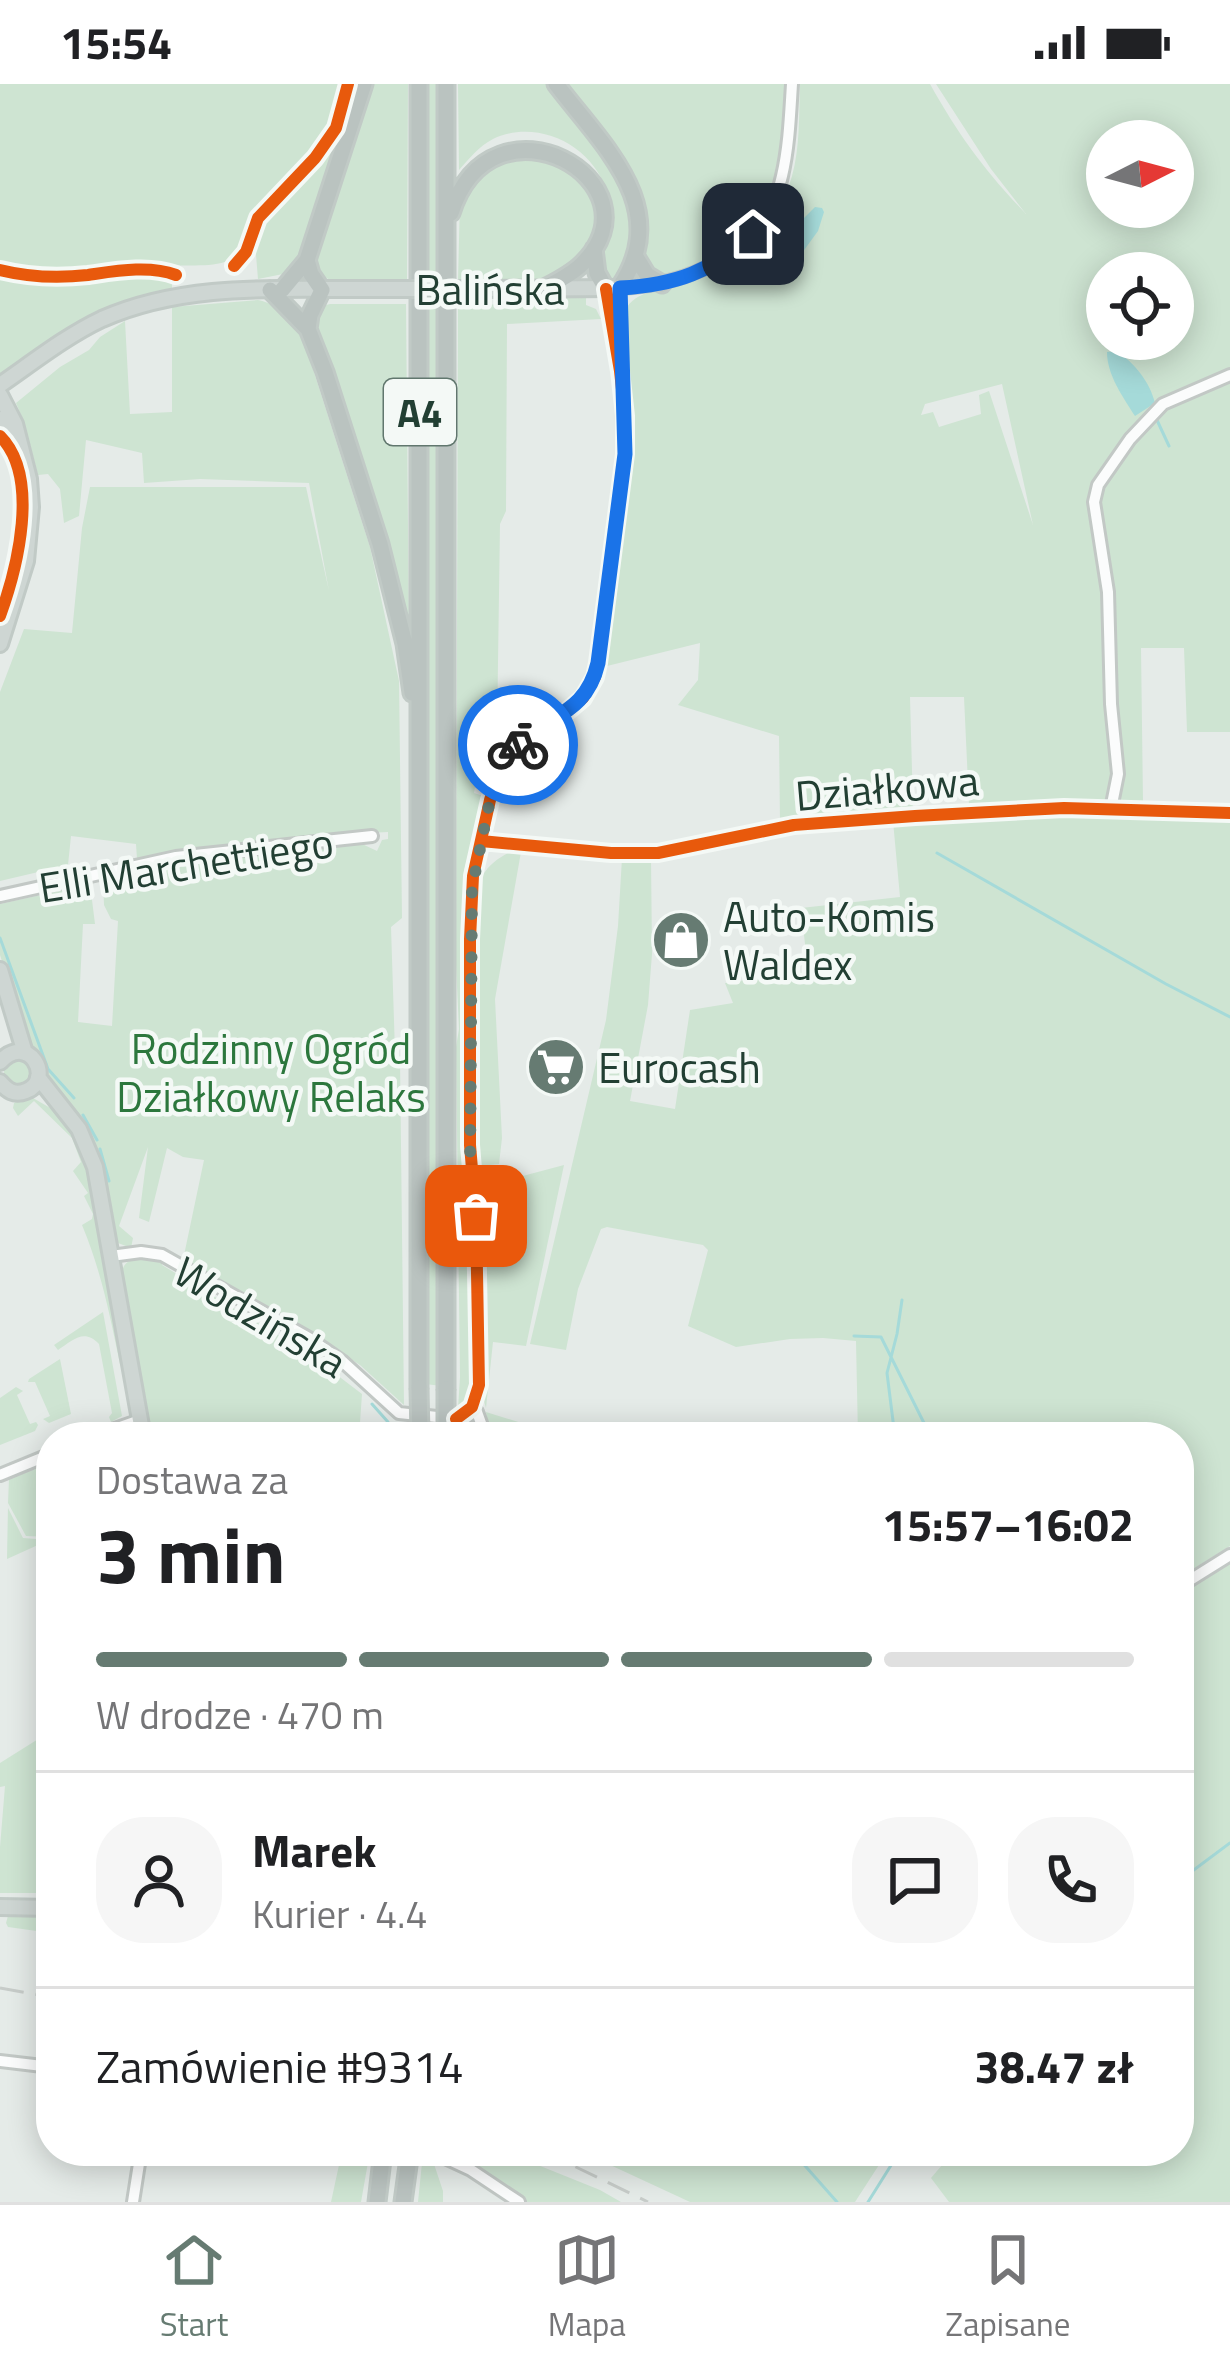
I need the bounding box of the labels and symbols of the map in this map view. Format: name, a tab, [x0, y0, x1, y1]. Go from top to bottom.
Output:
north arrow	[1086, 120, 1194, 228]
pin	[702, 183, 804, 285]
street label: Balińska	[416, 257, 564, 321]
road number: A4	[384, 379, 456, 445]
courier	[458, 685, 578, 805]
street label: Działkowa	[793, 747, 981, 827]
street label: Elli Marchettiego	[34, 809, 338, 919]
place label: Auto-Komis Waldex	[723, 884, 935, 996]
shop icon: Auto-Komis Waldex	[650, 909, 712, 971]
park label: Rodzinny Ogród Działkowy Relaks	[116, 1016, 426, 1128]
place label: Eurocash	[598, 1035, 761, 1099]
supermarket icon: Eurocash	[525, 1036, 587, 1098]
pin	[425, 1165, 527, 1267]
street label: Wodzińska	[162, 1239, 360, 1393]

